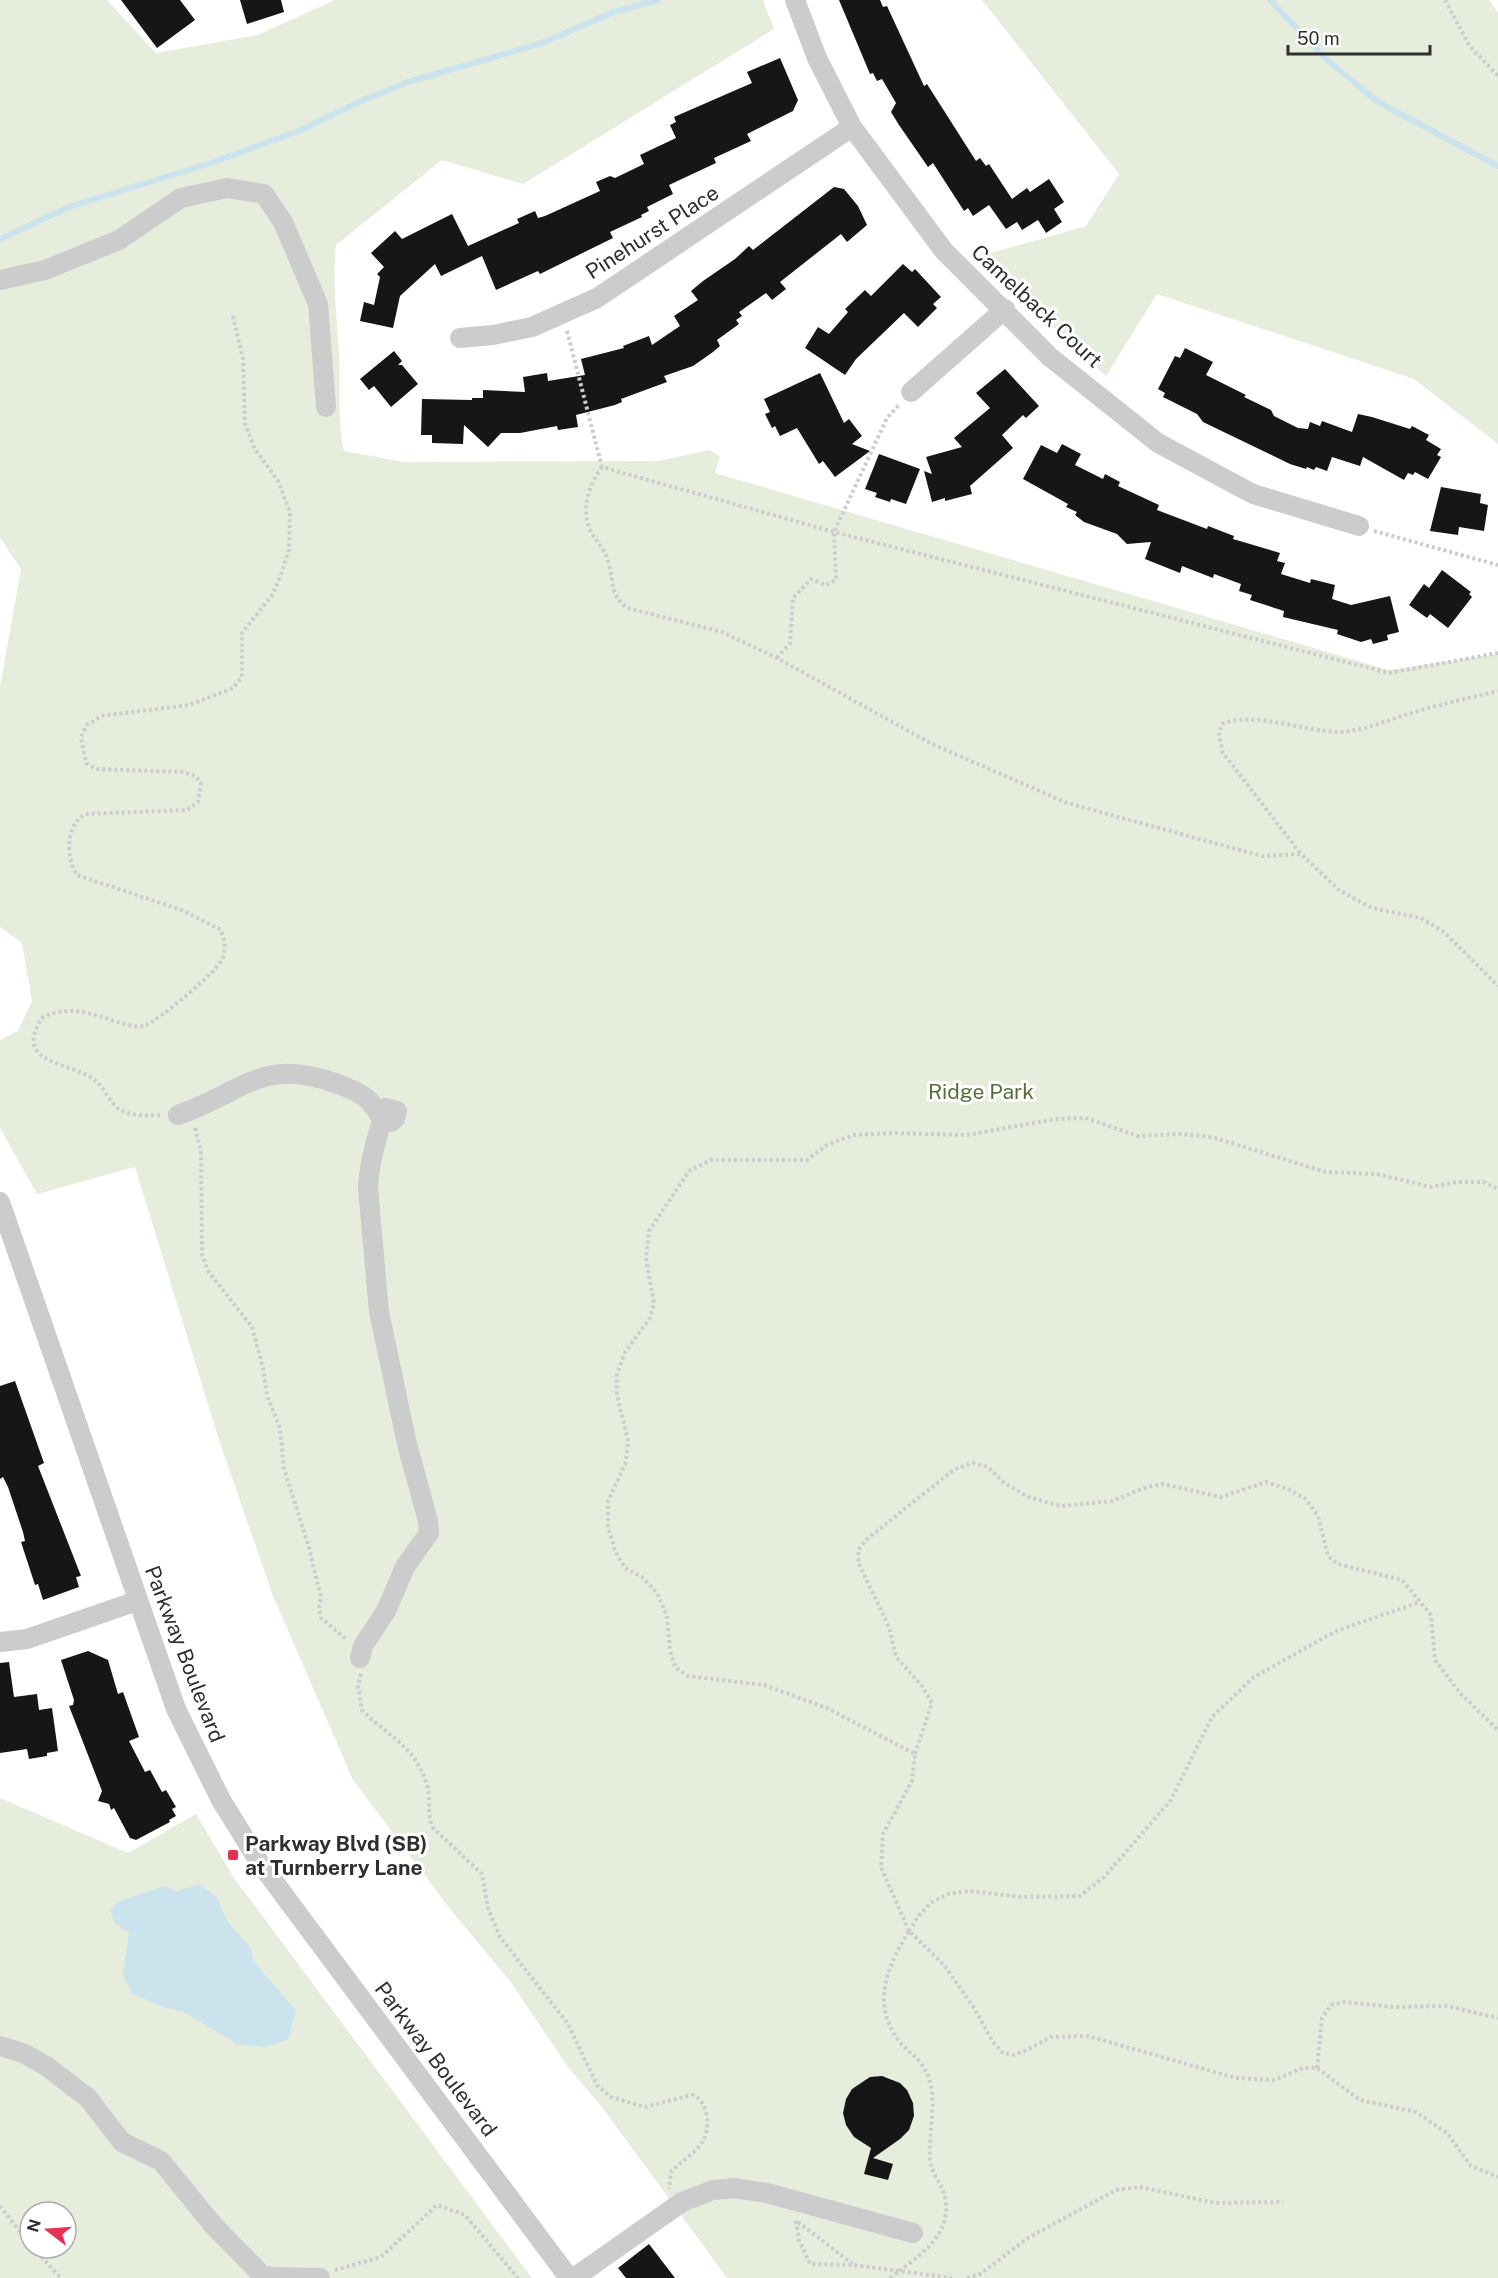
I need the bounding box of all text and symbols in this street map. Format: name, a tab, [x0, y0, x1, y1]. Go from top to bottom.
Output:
scale bar	[1288, 18, 1430, 56]
text: 50 m	[1297, 28, 1340, 49]
street label: Pinehurst Place	[581, 180, 723, 284]
street label: Camelback Court	[967, 239, 1107, 373]
park label: Ridge Park	[928, 1079, 1034, 1104]
street label: Parkway Boulevard	[140, 1562, 230, 1746]
place label: Parkway Blvd (SB) at Turnberry Lane	[245, 1831, 427, 1880]
marker: Parkway Blvd (SB) at Turnberry Lane	[226, 1848, 240, 1862]
street label: Parkway Boulevard	[370, 1977, 502, 2141]
north arrow	[18, 2200, 78, 2260]
text: N	[23, 2217, 45, 2235]

